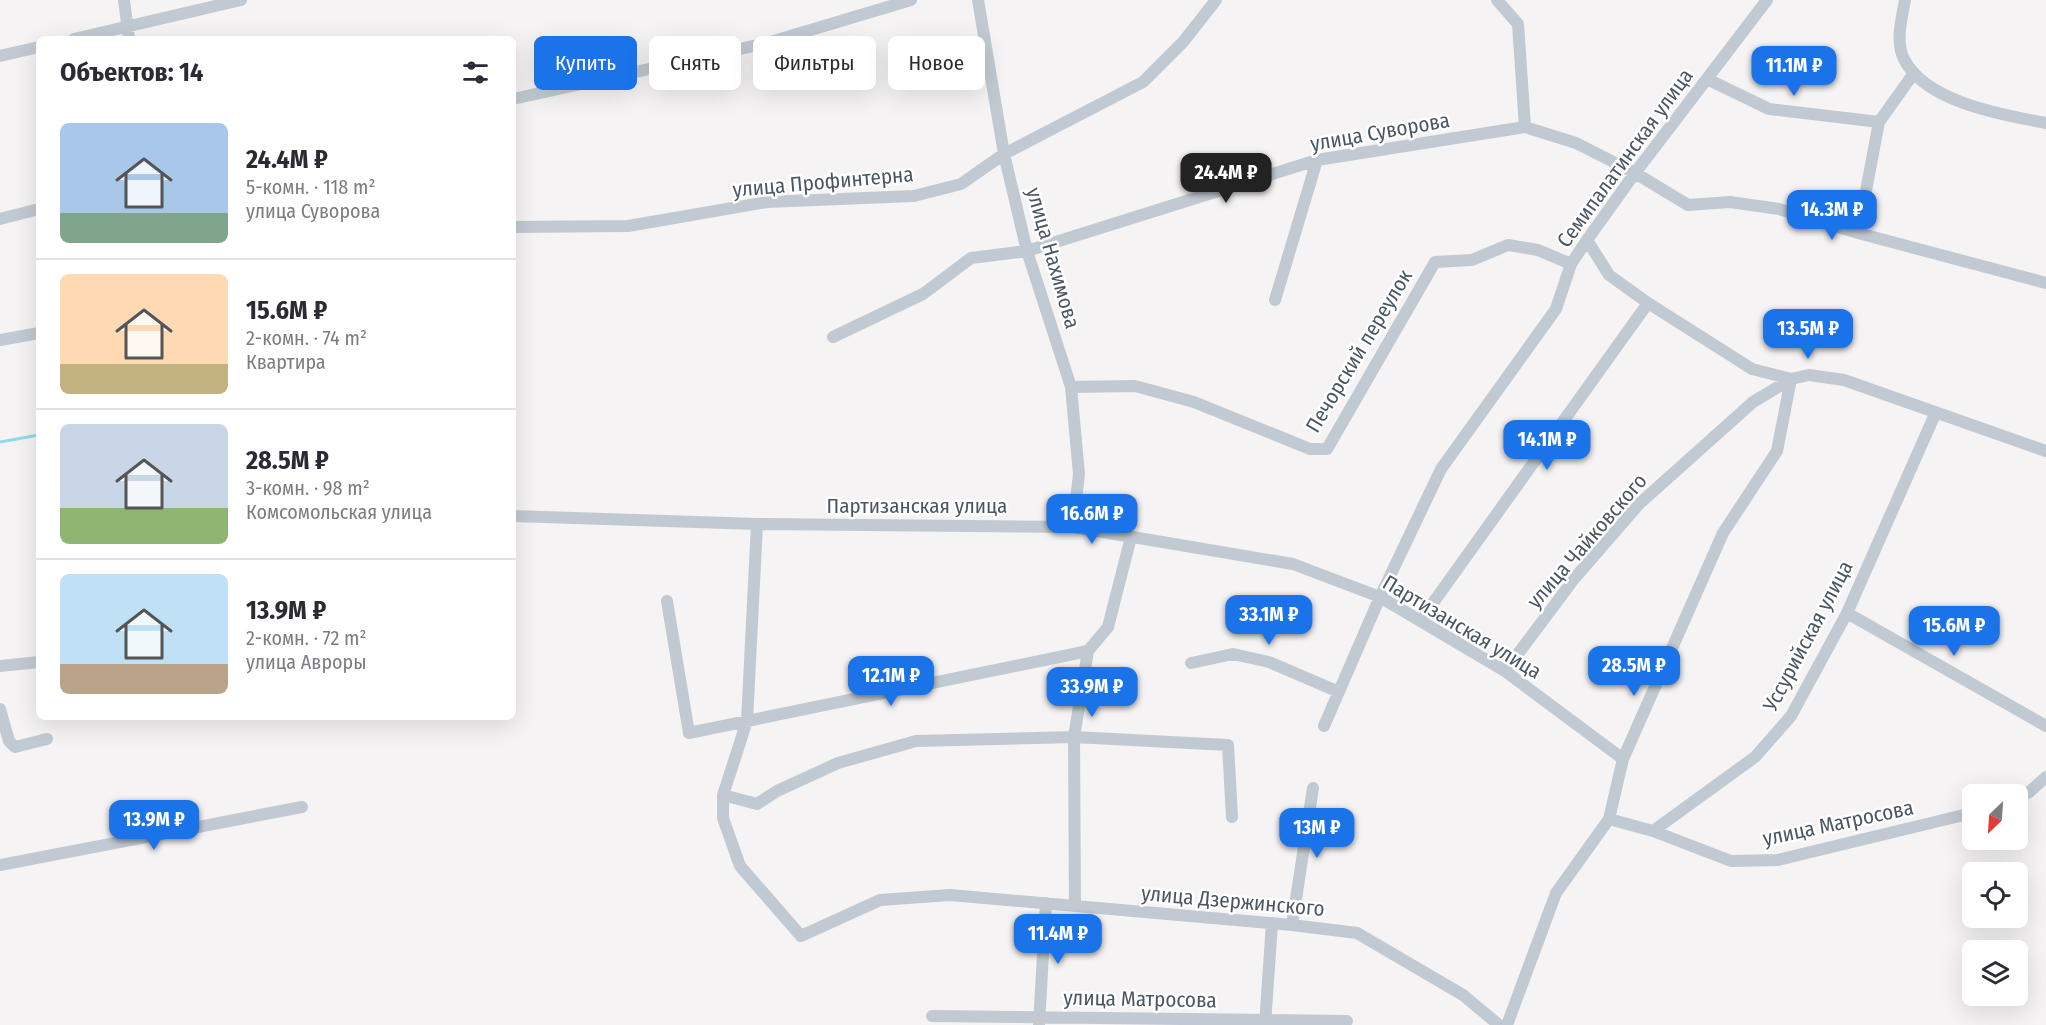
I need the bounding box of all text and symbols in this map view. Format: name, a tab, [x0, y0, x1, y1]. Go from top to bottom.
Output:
chip: Купить	[534, 36, 637, 90]
chip: Снять	[649, 36, 741, 90]
chip: Фильтры	[753, 36, 876, 90]
chip: Новое	[888, 36, 985, 90]
pin: 11.1M ₽	[1739, 46, 1849, 97]
text: 11.1M ₽	[1766, 53, 1822, 77]
icon: filters	[459, 56, 492, 89]
text: Объектов: 14	[60, 57, 203, 88]
street label: Семипалатинская улица	[1551, 64, 1699, 252]
street label: улица Суворова	[1308, 107, 1452, 157]
text: 24.4M ₽	[246, 144, 328, 175]
icon: home	[108, 147, 180, 219]
pin: 24.4M ₽	[1171, 153, 1281, 204]
text: 24.4M ₽	[1195, 160, 1257, 184]
street label: улица Профинтерна	[732, 161, 914, 203]
text: 5-комн. · 118 m²	[246, 175, 376, 199]
street label: улица Нахимова	[1020, 184, 1086, 332]
pin: 14.3M ₽	[1777, 190, 1887, 241]
text: 14.3M ₽	[1801, 197, 1863, 221]
text: улица Суворова	[246, 199, 380, 223]
street label: Печорский переулок	[1300, 265, 1418, 437]
text: 15.6M ₽	[246, 295, 327, 326]
icon: home	[108, 298, 180, 370]
pin: 13.5M ₽	[1753, 309, 1863, 360]
text: 13.5M ₽	[1777, 316, 1839, 340]
text: 2-комн. · 74 m²	[246, 326, 367, 350]
text: Квартира	[246, 350, 326, 374]
pin: 14.1M ₽	[1492, 420, 1602, 471]
text: 14.1M ₽	[1517, 427, 1577, 451]
text: 28.5M ₽	[246, 445, 329, 476]
icon: home	[108, 448, 180, 520]
street label: улица Чайковского	[1521, 468, 1653, 614]
text: 3-комн. · 98 m²	[246, 476, 370, 500]
street label: Партизанская улица	[827, 493, 1007, 519]
pin: 16.6M ₽	[1037, 494, 1147, 545]
text: Комсомольская улица	[246, 500, 432, 524]
text: 16.6M ₽	[1060, 501, 1124, 525]
street label: Уссурийская улица	[1757, 556, 1859, 717]
street label: Партизанская улица	[1378, 569, 1546, 685]
text: 13.9M ₽	[246, 595, 326, 626]
pin: 33.1M ₽	[1214, 595, 1324, 646]
icon: home	[108, 598, 180, 670]
text: 33.1M ₽	[1239, 602, 1299, 626]
pin: 15.6M ₽	[1899, 606, 2009, 657]
text: 15.6M ₽	[1923, 613, 1985, 637]
text: 2-комн. · 72 m²	[246, 626, 367, 650]
pin: 28.5M ₽	[1579, 646, 1689, 697]
text: улица Авроры	[246, 650, 366, 674]
text: 28.5M ₽	[1602, 653, 1666, 677]
pin: 12.1M ₽	[836, 656, 946, 707]
text: 12.1M ₽	[862, 663, 920, 687]
pin: 33.9M ₽	[1037, 667, 1147, 718]
text: 33.9M ₽	[1061, 674, 1123, 698]
north arrow	[1962, 784, 2028, 850]
map controls	[1962, 784, 2028, 1006]
street label: улица Матросова	[1760, 794, 1916, 852]
pin: 13.9M ₽	[99, 800, 209, 851]
text: 13.9M ₽	[123, 807, 185, 831]
pin: 13M ₽	[1275, 808, 1359, 859]
text: 13M ₽	[1293, 815, 1341, 839]
button: locate	[1962, 862, 2028, 928]
street label: улица Дзержинского	[1140, 880, 1326, 922]
pin: 11.4M ₽	[1003, 914, 1113, 965]
text: 11.4M ₽	[1028, 921, 1088, 945]
button: layers	[1962, 940, 2028, 1006]
street label: улица Матросова	[1063, 985, 1217, 1013]

